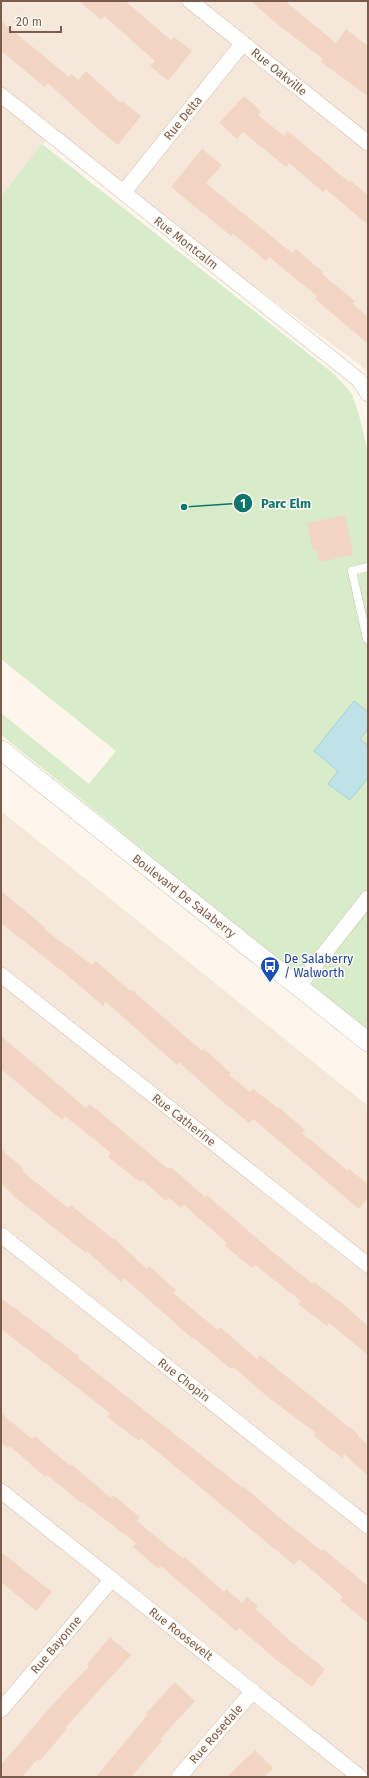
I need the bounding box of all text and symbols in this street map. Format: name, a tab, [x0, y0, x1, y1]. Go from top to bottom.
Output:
scale bar	[10, 8, 61, 34]
text: 20 m	[16, 15, 42, 29]
street label: Rue Oakville	[248, 45, 310, 99]
street label: Rue Delta	[161, 93, 205, 143]
street label: Rue Montcalm	[151, 214, 221, 272]
callout: Parc Elm	[233, 491, 319, 516]
text: Parc Elm	[261, 496, 311, 511]
text: 1	[240, 497, 246, 511]
street label: Boulevard De Salaberry	[130, 851, 239, 941]
place label: De Salaberry / Walworth	[284, 952, 353, 980]
bus stop icon: De Salaberry / Walworth	[259, 955, 281, 983]
street label: Rue Catherine	[150, 1091, 218, 1149]
street label: Rue Chopin	[155, 1355, 213, 1405]
street label: Rue Roosevelt	[146, 1605, 216, 1664]
street label: Rue Bayonne	[28, 1613, 84, 1677]
street label: Rue Rosedale	[187, 1702, 245, 1766]

